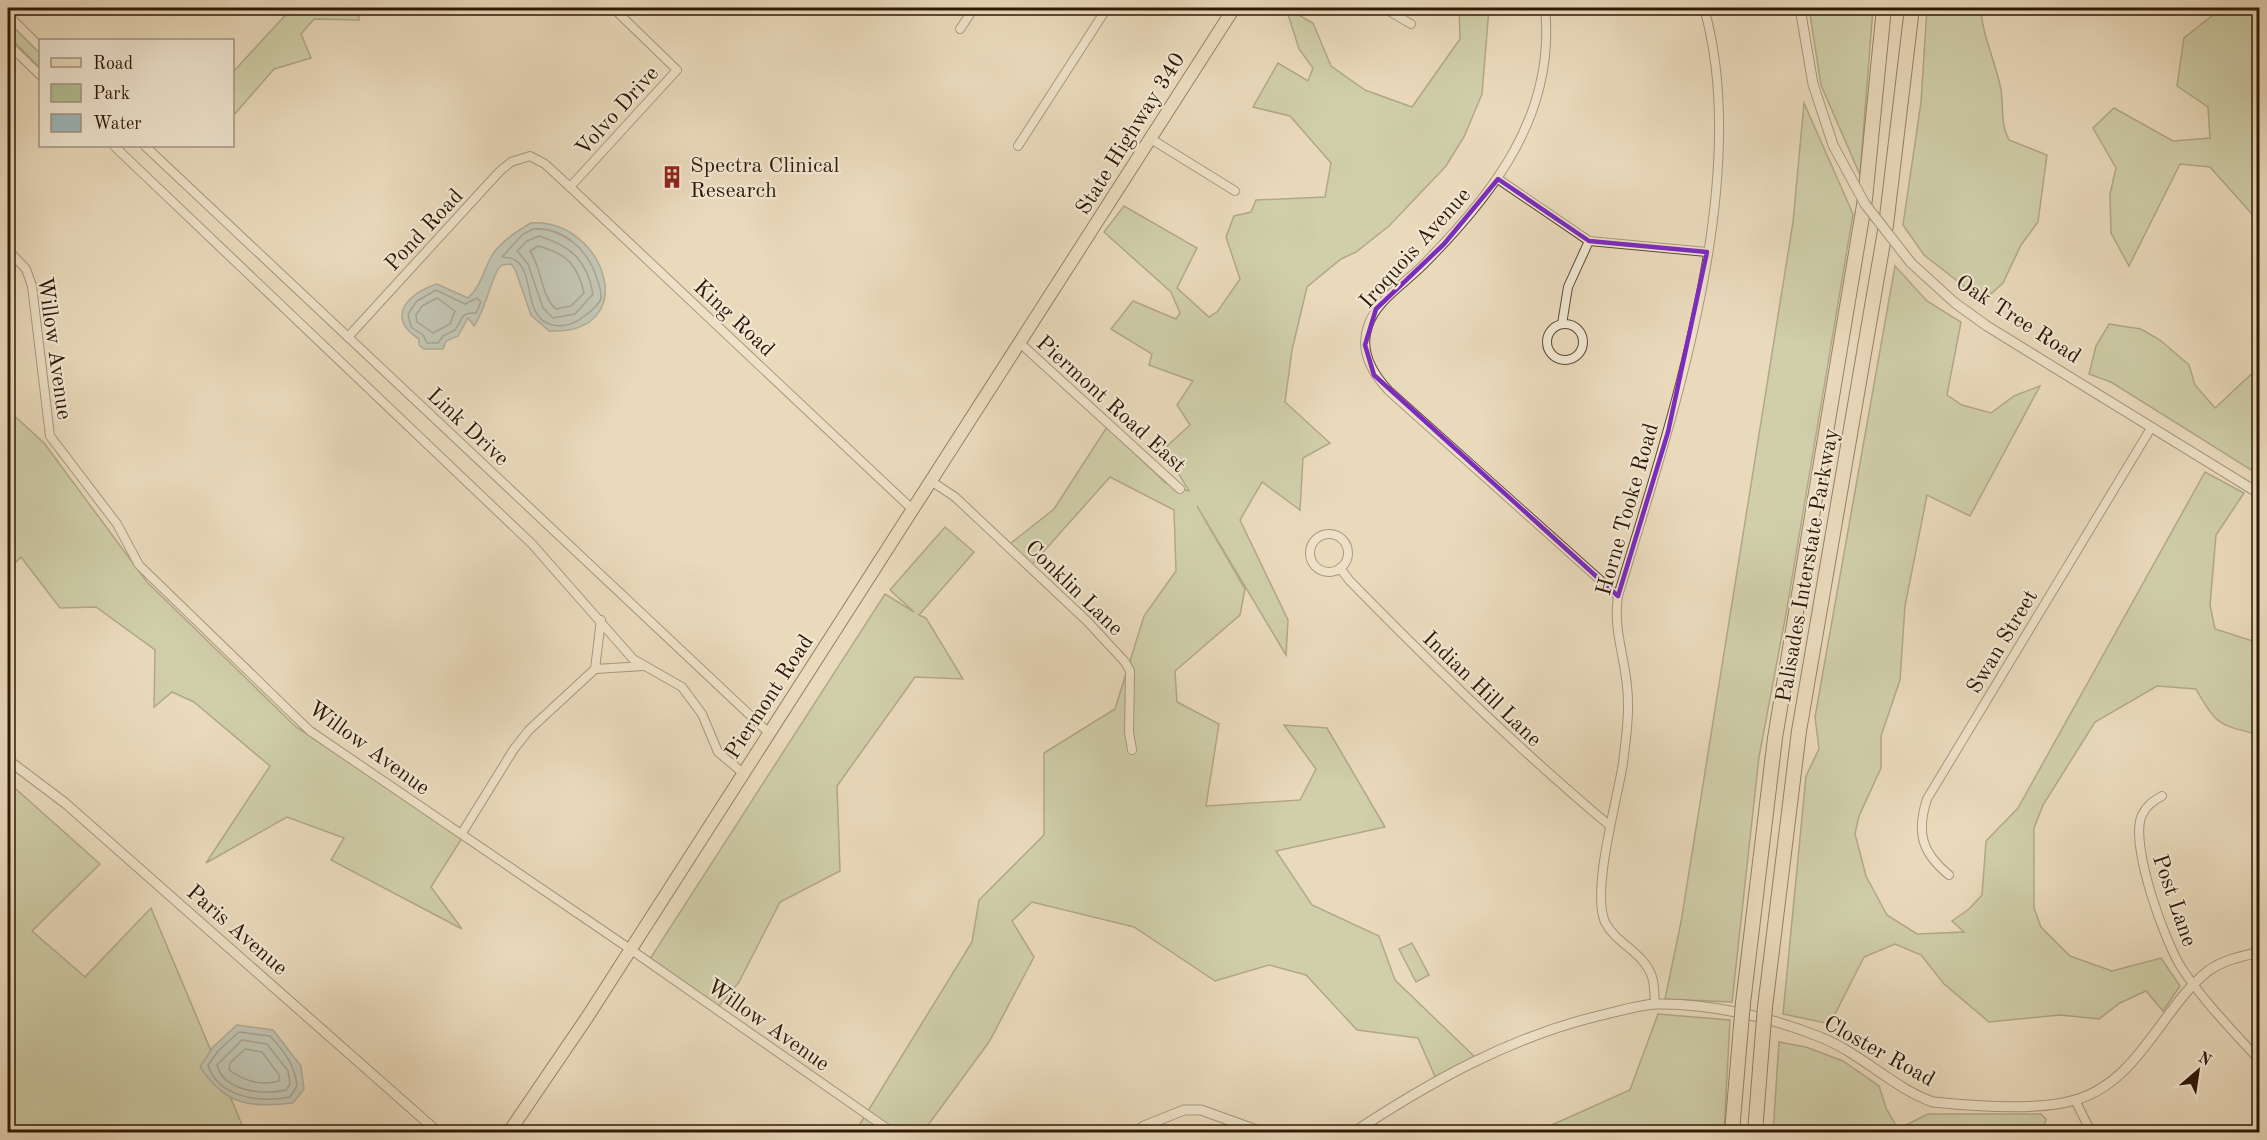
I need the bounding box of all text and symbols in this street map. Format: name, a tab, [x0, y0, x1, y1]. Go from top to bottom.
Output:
legend	[39, 39, 234, 147]
street label: State Highway 340	[1072, 49, 1189, 219]
text: Road	[93, 55, 133, 73]
street label: Volvo Drive	[572, 62, 663, 160]
text: Park	[93, 85, 130, 103]
text: Water	[93, 115, 142, 133]
place label: Spectra Clinical Research	[690, 155, 839, 202]
building icon: Spectra Clinical Research	[659, 164, 685, 190]
street label: Iroquois Avenue	[1356, 184, 1475, 313]
street label: Pond Road	[381, 185, 468, 276]
street label: Oak Tree Road	[1952, 271, 2084, 368]
street label: Willow Avenue	[33, 275, 75, 421]
street label: King Road	[689, 276, 778, 361]
street label: Piermont Road East	[1032, 332, 1190, 477]
street label: Link Drive	[422, 384, 513, 471]
street label: Horne Tooke Road	[1593, 421, 1663, 598]
street label: Palisades Interstate Parkway	[1773, 426, 1843, 704]
street label: Conklin Lane	[1020, 537, 1127, 640]
street label: Swan Street	[1963, 586, 2042, 698]
street label: Indian Hill Lane	[1418, 627, 1545, 751]
street label: Piermont Road	[721, 631, 818, 763]
street label: Willow Avenue	[304, 697, 434, 800]
street label: Post Lane	[2148, 852, 2200, 949]
street label: Paris Avenue	[182, 881, 291, 980]
street label: Willow Avenue	[703, 975, 833, 1076]
street label: Closter Road	[1820, 1012, 1938, 1091]
north arrow	[2168, 1041, 2228, 1101]
text: N	[2195, 1050, 2214, 1070]

